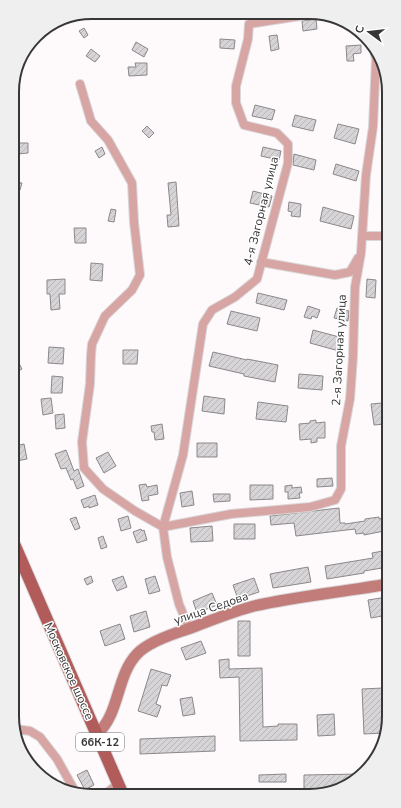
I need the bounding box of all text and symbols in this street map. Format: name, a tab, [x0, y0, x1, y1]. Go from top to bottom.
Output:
north arrow	[349, 12, 389, 52]
text: С	[352, 23, 368, 35]
street label: 4-я Загорная улица	[240, 155, 282, 267]
street label: 2-я Загорная улица	[328, 294, 350, 406]
street label: улица Седова	[172, 588, 250, 628]
street label: Московское шоссе	[40, 620, 98, 722]
road number: 66К-12	[76, 733, 124, 751]

